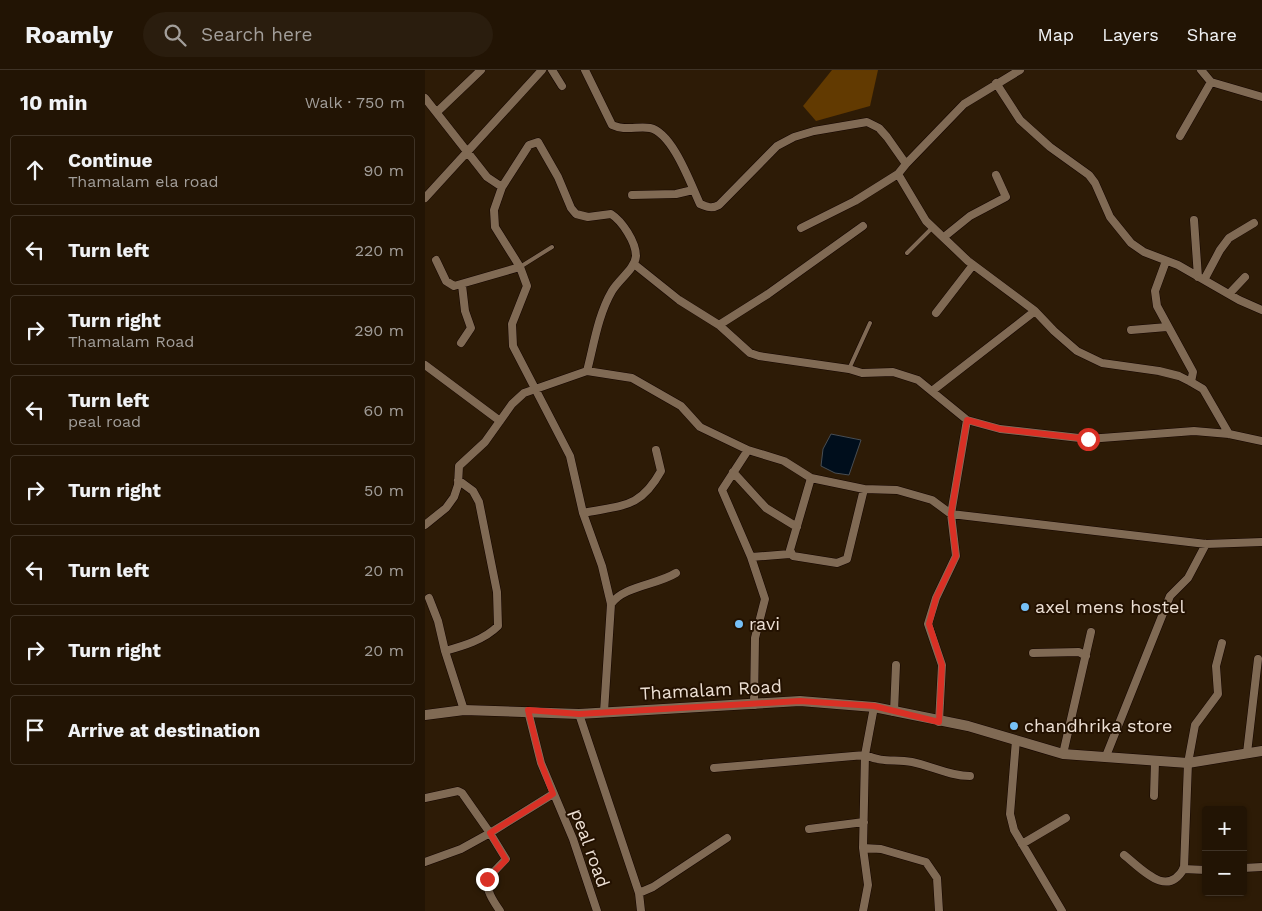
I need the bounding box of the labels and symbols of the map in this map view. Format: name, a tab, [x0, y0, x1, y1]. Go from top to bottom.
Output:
route start	[1077, 428, 1100, 451]
place label: axel mens hostel	[1035, 596, 1185, 617]
marker: axel mens hostel	[1019, 601, 1031, 613]
place label: ravi	[749, 613, 780, 634]
marker: ravi	[733, 618, 745, 630]
street label: Thamalam Road	[639, 675, 782, 704]
place label: chandhrika store	[1024, 715, 1172, 736]
marker: chandhrika store	[1008, 720, 1020, 732]
street label: peal road	[567, 806, 614, 890]
route end	[476, 868, 499, 891]

